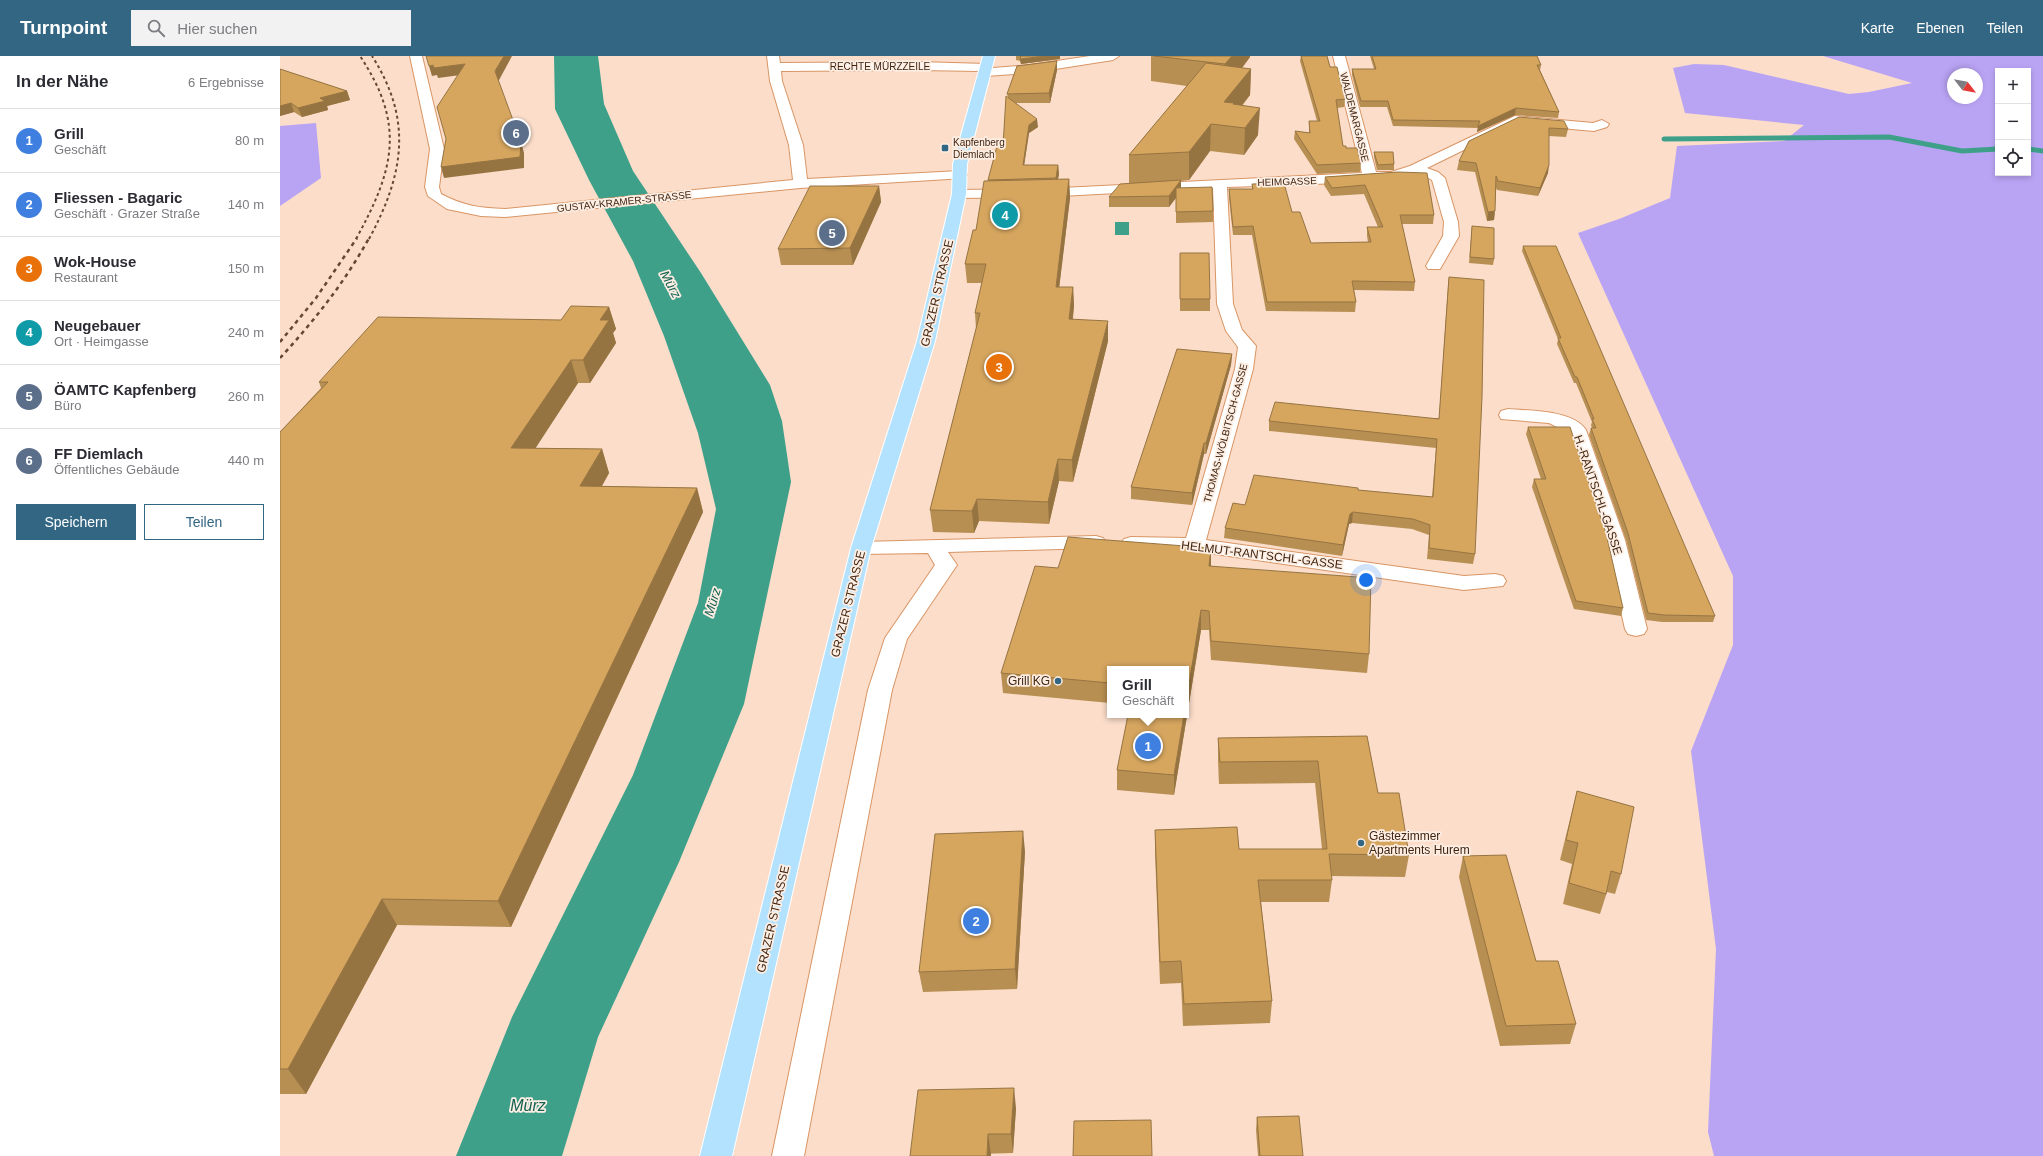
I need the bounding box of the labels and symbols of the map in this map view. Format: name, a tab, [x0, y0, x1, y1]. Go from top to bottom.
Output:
street label: RECHTE MÜRZZEILE	[830, 61, 931, 72]
north arrow	[1947, 68, 1983, 104]
street label: WALDEMARGASSE	[1338, 71, 1371, 163]
pin: 6	[503, 118, 529, 148]
place label: Kapfenberg Diemlach	[953, 137, 1005, 160]
marker: Kapfenberg Diemlach	[940, 143, 950, 153]
street label: HEIMGASSE	[1257, 175, 1317, 188]
street label: GUSTAV-KRAMER-STRASSE	[556, 189, 692, 214]
pin: 4	[992, 200, 1018, 230]
pin: 5	[819, 218, 845, 248]
street label: GRAZER STRASSE	[918, 238, 956, 348]
water label: Mürz	[657, 268, 684, 301]
pin: 3	[986, 352, 1012, 382]
street label: THOMAS-WÖLBITSCH-GASSE	[1202, 362, 1249, 504]
street label: H.-RANTSCHL-GASSE	[1571, 433, 1625, 557]
street label: HELMUT-RANTSCHL-GASSE	[1180, 538, 1344, 572]
street label: GRAZER STRASSE	[828, 549, 868, 659]
your location	[1356, 570, 1376, 590]
water label: Mürz	[701, 586, 724, 618]
place label: Grill KG	[1008, 674, 1050, 688]
marker: Grill KG	[1053, 676, 1063, 686]
pin: 1	[1135, 731, 1161, 761]
place label: Gästezimmer Apartments Hurem	[1369, 829, 1470, 857]
marker: Gästezimmer Apartments Hurem	[1356, 838, 1366, 848]
street label: GRAZER STRASSE	[754, 864, 792, 974]
pin: 2	[963, 906, 989, 936]
water label: Mürz	[510, 1097, 546, 1114]

